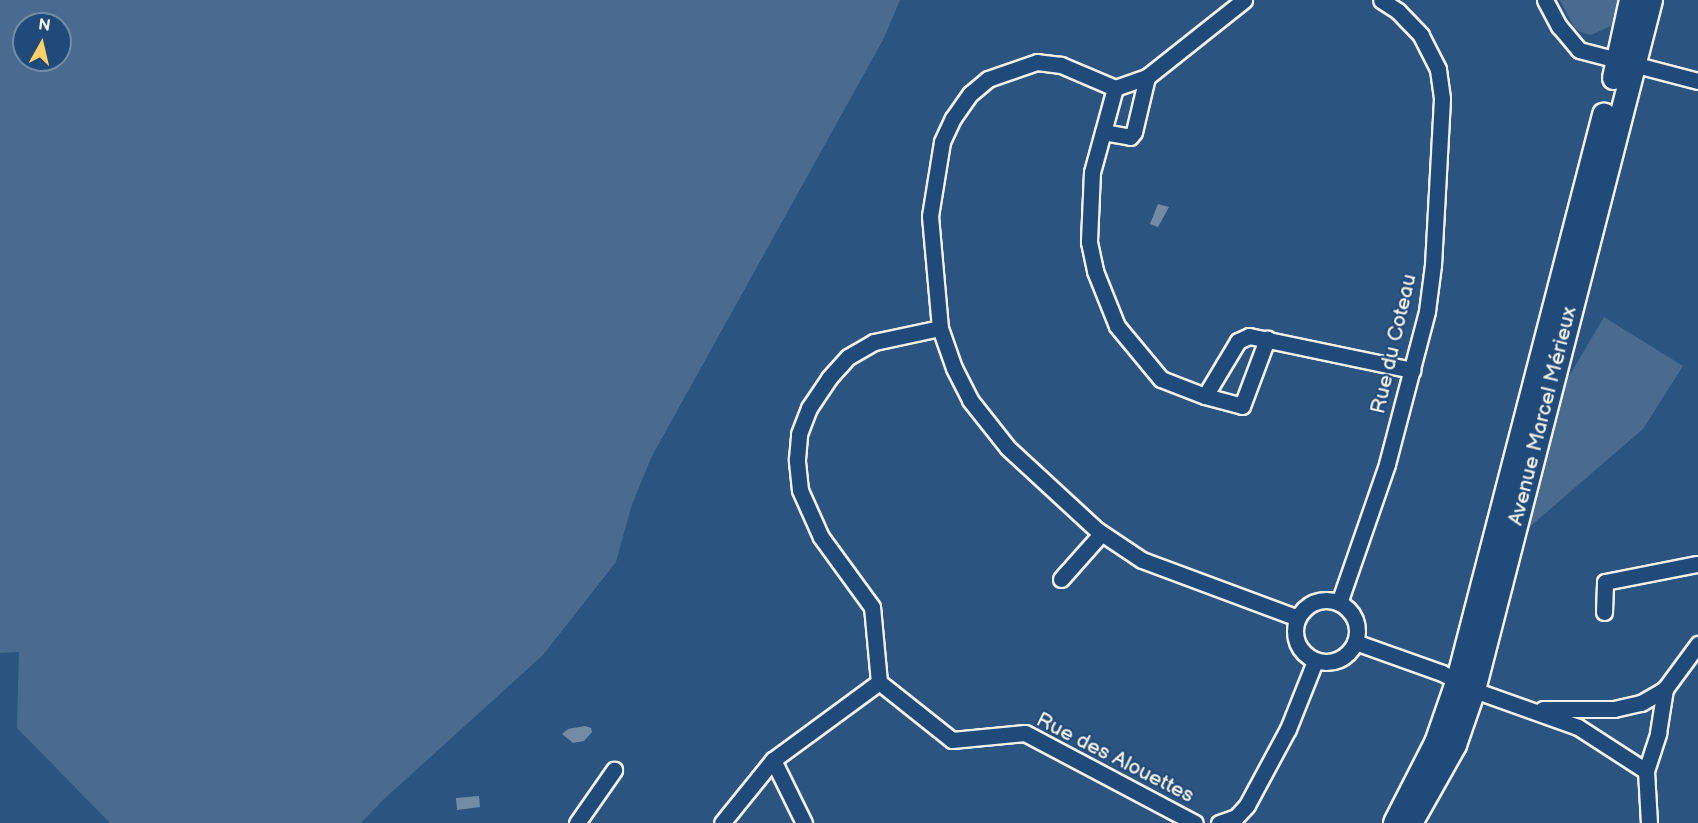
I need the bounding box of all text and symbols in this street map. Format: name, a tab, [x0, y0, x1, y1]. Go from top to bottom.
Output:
north arrow	[12, 12, 72, 72]
text: N	[37, 15, 52, 36]
street label: Rue du Coteau	[1366, 272, 1422, 416]
street label: Avenue Marcel Mérieux	[1504, 304, 1582, 528]
street label: Rue des Alouettes	[1032, 707, 1198, 809]

